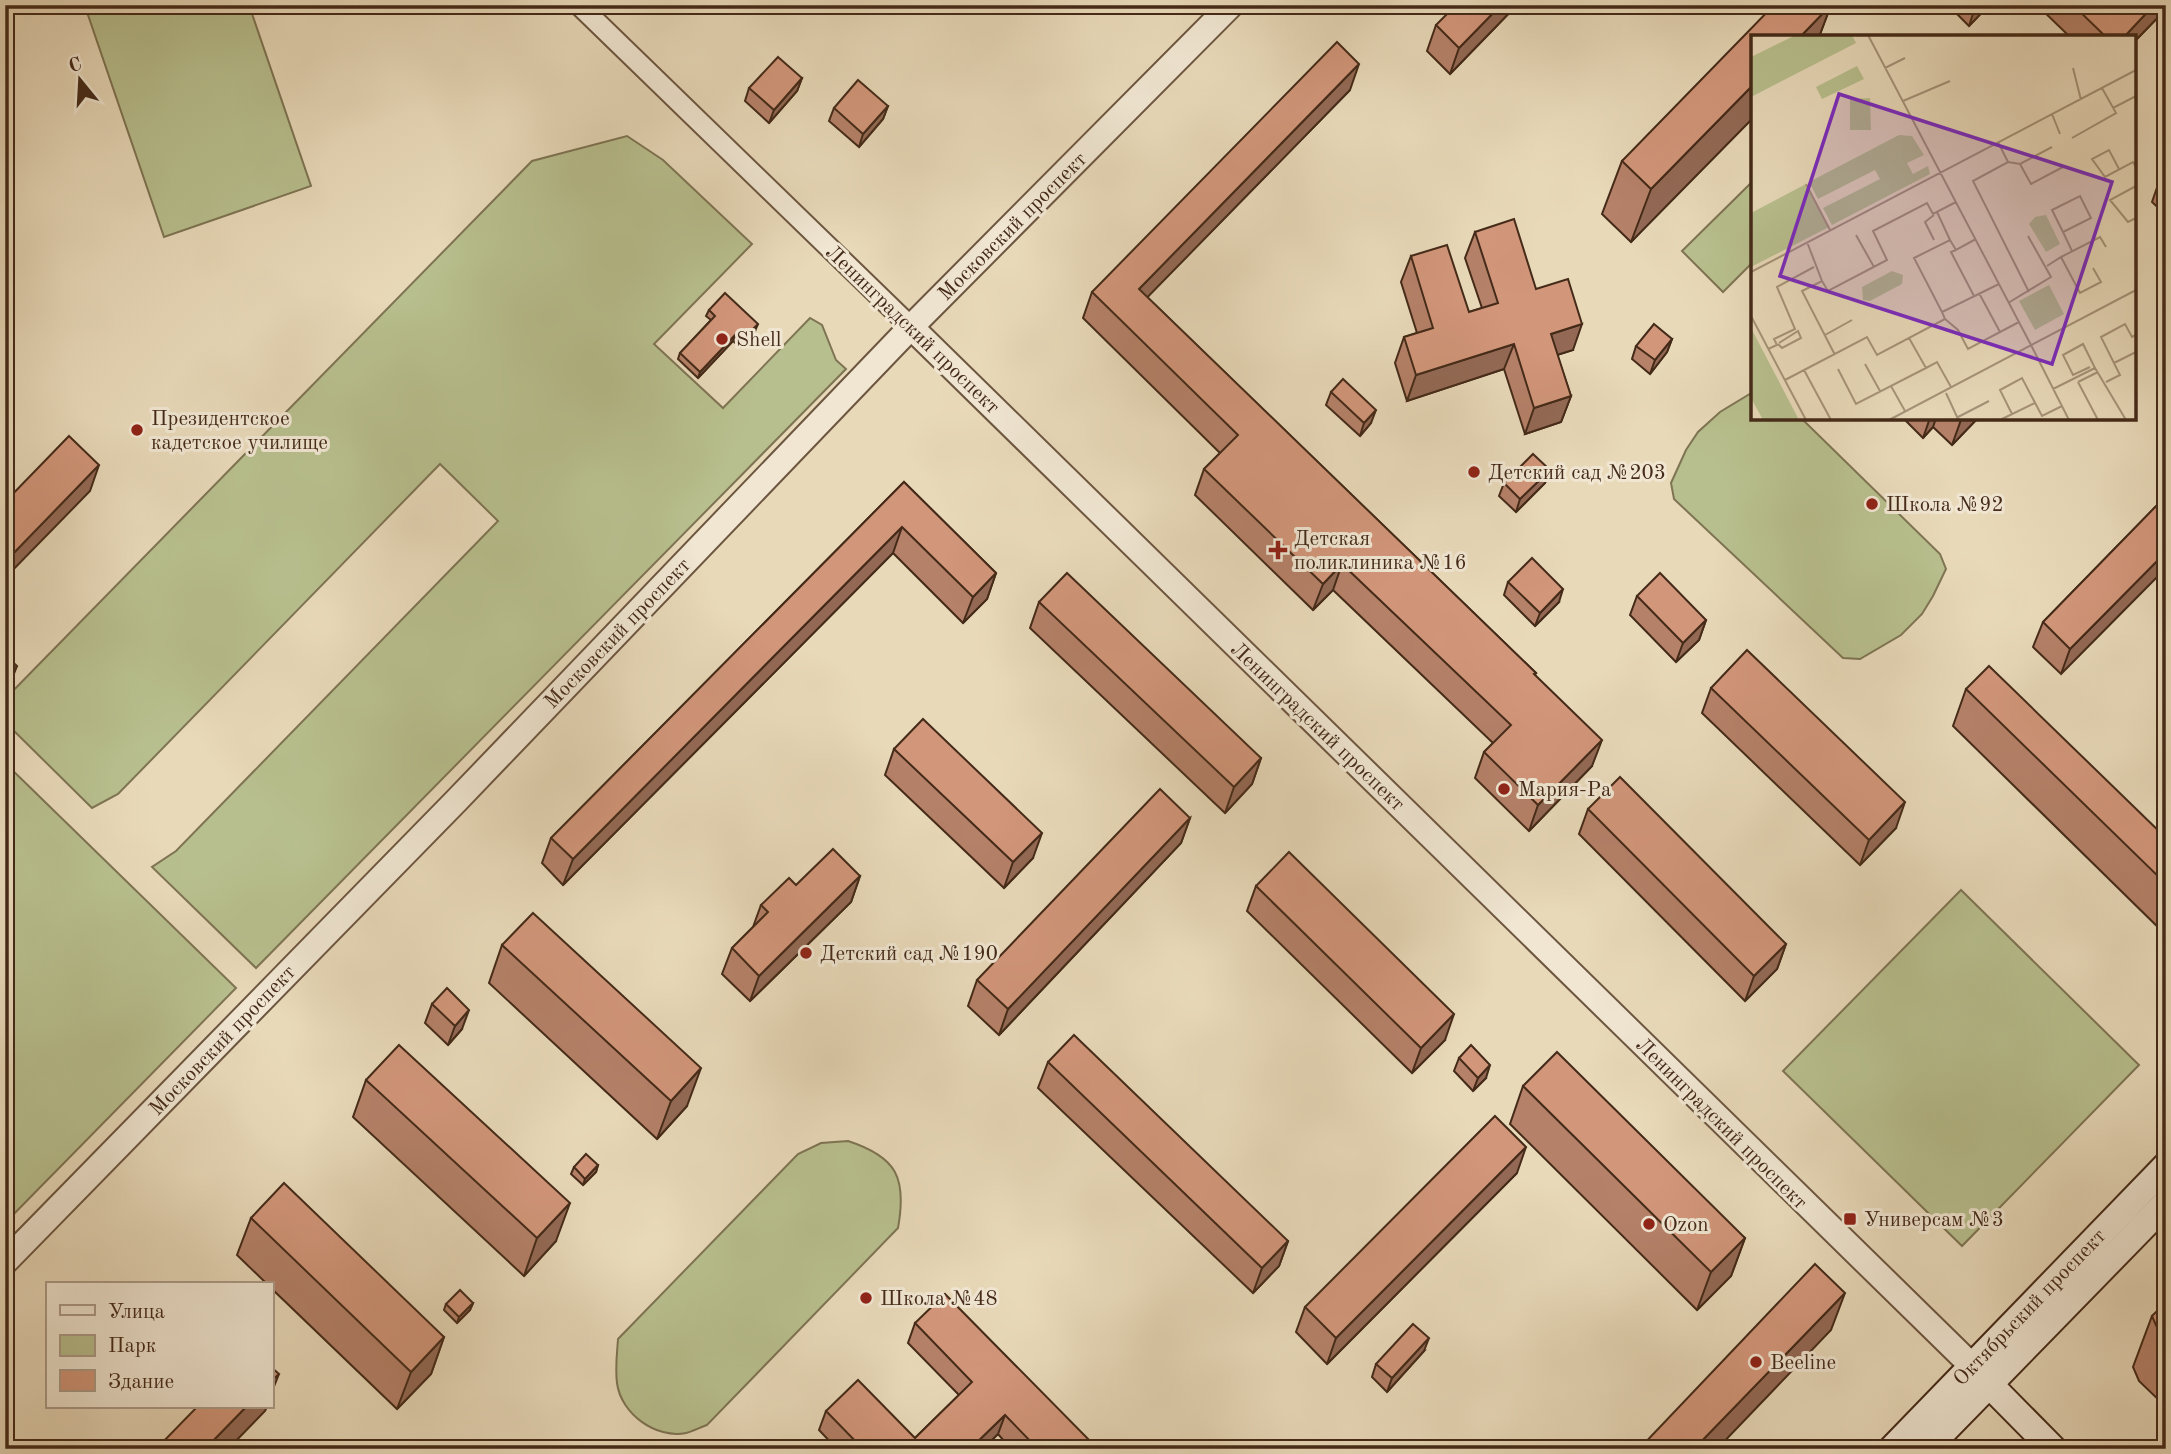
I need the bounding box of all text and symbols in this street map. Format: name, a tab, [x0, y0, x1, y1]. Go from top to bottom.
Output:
inset map	[1751, 35, 2136, 420]
north arrow	[46, 46, 116, 116]
text: С	[67, 55, 84, 77]
street label: Московский проспект	[935, 149, 1091, 305]
street label: Ленинградский проспект	[821, 242, 1003, 419]
place label: Shell	[736, 330, 782, 351]
marker: Shell	[714, 331, 730, 347]
place label: Президентское кадетское училище	[151, 409, 328, 454]
marker: Президентское кадетское училище	[129, 422, 145, 438]
place label: Детский сад №203	[1488, 463, 1666, 484]
marker: Детский сад №203	[1466, 464, 1482, 480]
place label: Школа №92	[1886, 495, 2004, 516]
marker: Школа №92	[1864, 496, 1880, 512]
place label: Детская поликлиника №16	[1294, 529, 1467, 574]
marker: Детская поликлиника №16	[1268, 540, 1288, 560]
street label: Московский проспект	[541, 555, 695, 713]
street label: Ленинградский проспект	[1226, 639, 1408, 816]
place label: Мария-Ра	[1518, 780, 1612, 801]
marker: Мария-Ра	[1496, 781, 1512, 797]
place label: Детский сад №190	[820, 944, 998, 965]
marker: Детский сад №190	[798, 945, 814, 961]
street label: Московский проспект	[146, 962, 300, 1120]
street label: Ленинградский проспект	[1631, 1034, 1811, 1214]
place label: Универсам №3	[1864, 1210, 2004, 1231]
marker: Универсам №3	[1842, 1211, 1858, 1227]
place label: Ozon	[1663, 1215, 1709, 1236]
marker: Ozon	[1641, 1216, 1657, 1232]
street label: Октябрьский проспект	[1950, 1226, 2110, 1390]
legend	[46, 1282, 273, 1408]
place label: Школа №48	[880, 1289, 998, 1310]
marker: Школа №48	[858, 1290, 874, 1306]
text: Улица	[108, 1302, 165, 1323]
text: Парк	[108, 1336, 157, 1357]
place label: Beeline	[1770, 1353, 1836, 1374]
marker: Beeline	[1748, 1354, 1764, 1370]
text: Здание	[108, 1372, 174, 1393]

